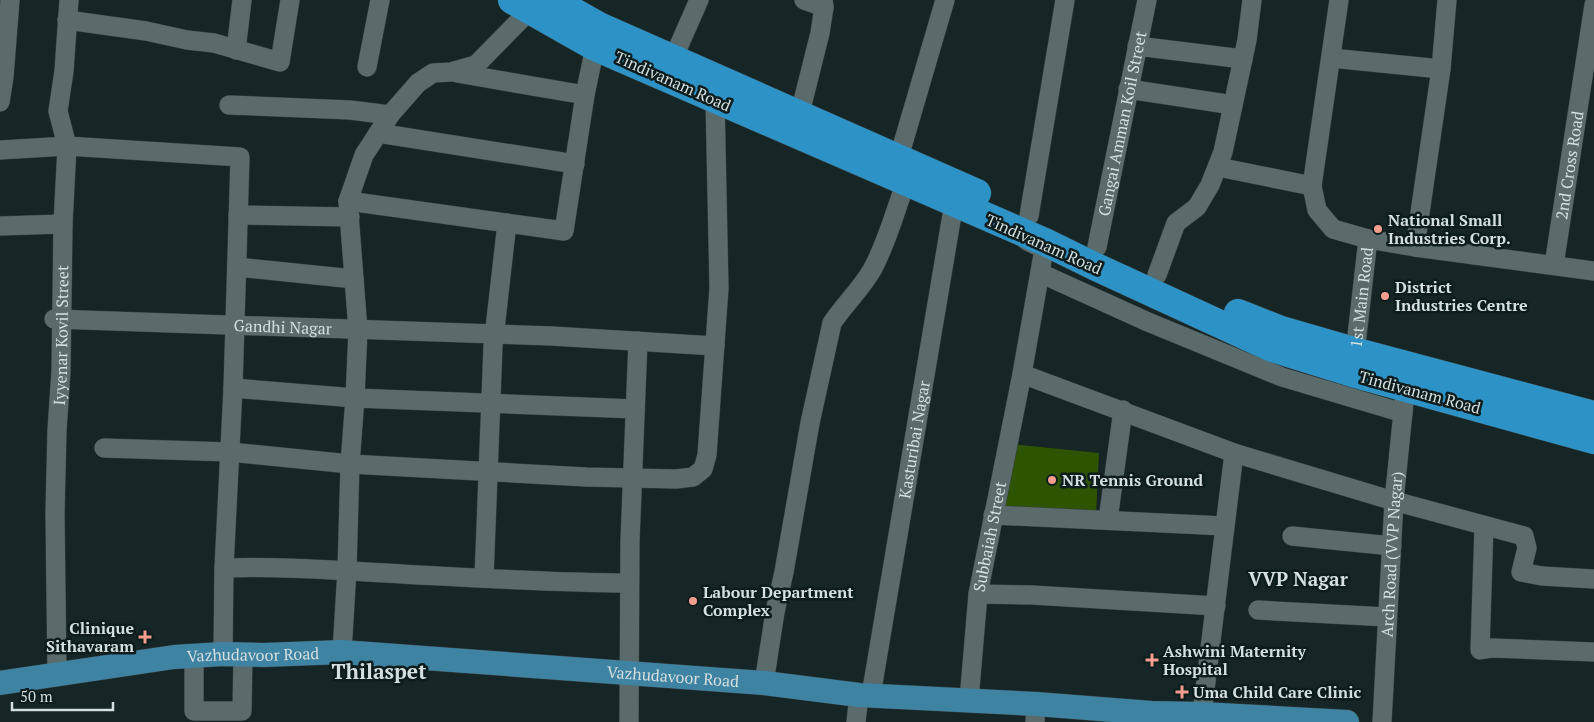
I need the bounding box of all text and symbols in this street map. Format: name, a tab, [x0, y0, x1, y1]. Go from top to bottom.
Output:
street label: Gangai Amman Koil Street	[1093, 29, 1151, 218]
street label: Tindivanam Road	[611, 46, 735, 117]
street label: 2nd Cross Road	[1550, 109, 1589, 221]
street label: Tindivanam Road	[982, 209, 1106, 280]
place label: National Small Industries Corp.	[1388, 209, 1511, 249]
marker: National Small Industries Corp.	[1372, 223, 1384, 235]
street label: 1st Main Road	[1345, 246, 1378, 349]
street label: Iyyenar Kovil Street	[48, 265, 73, 406]
place label: District Industries Centre	[1395, 276, 1528, 316]
marker: District Industries Centre	[1379, 290, 1391, 302]
street label: Gandhi Nagar	[233, 314, 333, 340]
street label: Tindivanam Road	[1357, 365, 1483, 419]
street label: Kasturibai Nagar	[893, 378, 935, 500]
place label: NR Tennis Ground	[1062, 469, 1203, 491]
street label: Arch Road (VVP Nagar)	[1376, 470, 1408, 638]
marker: NR Tennis Ground	[1046, 474, 1058, 486]
street label: Subbaiah Street	[968, 479, 1011, 594]
district label: VVP Nagar	[1248, 566, 1349, 591]
place label: Labour Department Complex	[703, 581, 854, 621]
marker: Labour Department Complex	[687, 595, 699, 607]
place label: Clinique Sithavaram	[46, 617, 134, 657]
marker: Clinique Sithavaram	[138, 630, 152, 644]
place label: Ashwini Maternity Hospital	[1163, 640, 1306, 680]
street label: Vazhudavoor Road	[186, 642, 320, 667]
marker: Ashwini Maternity Hospital	[1145, 653, 1159, 667]
district label: Thilaspet	[331, 657, 427, 685]
street label: Vazhudavoor Road	[606, 660, 740, 692]
scale bar	[12, 680, 114, 712]
place label: Uma Child Care Clinic	[1193, 681, 1361, 703]
marker: Uma Child Care Clinic	[1175, 685, 1189, 699]
text: 50 m	[20, 686, 53, 706]

